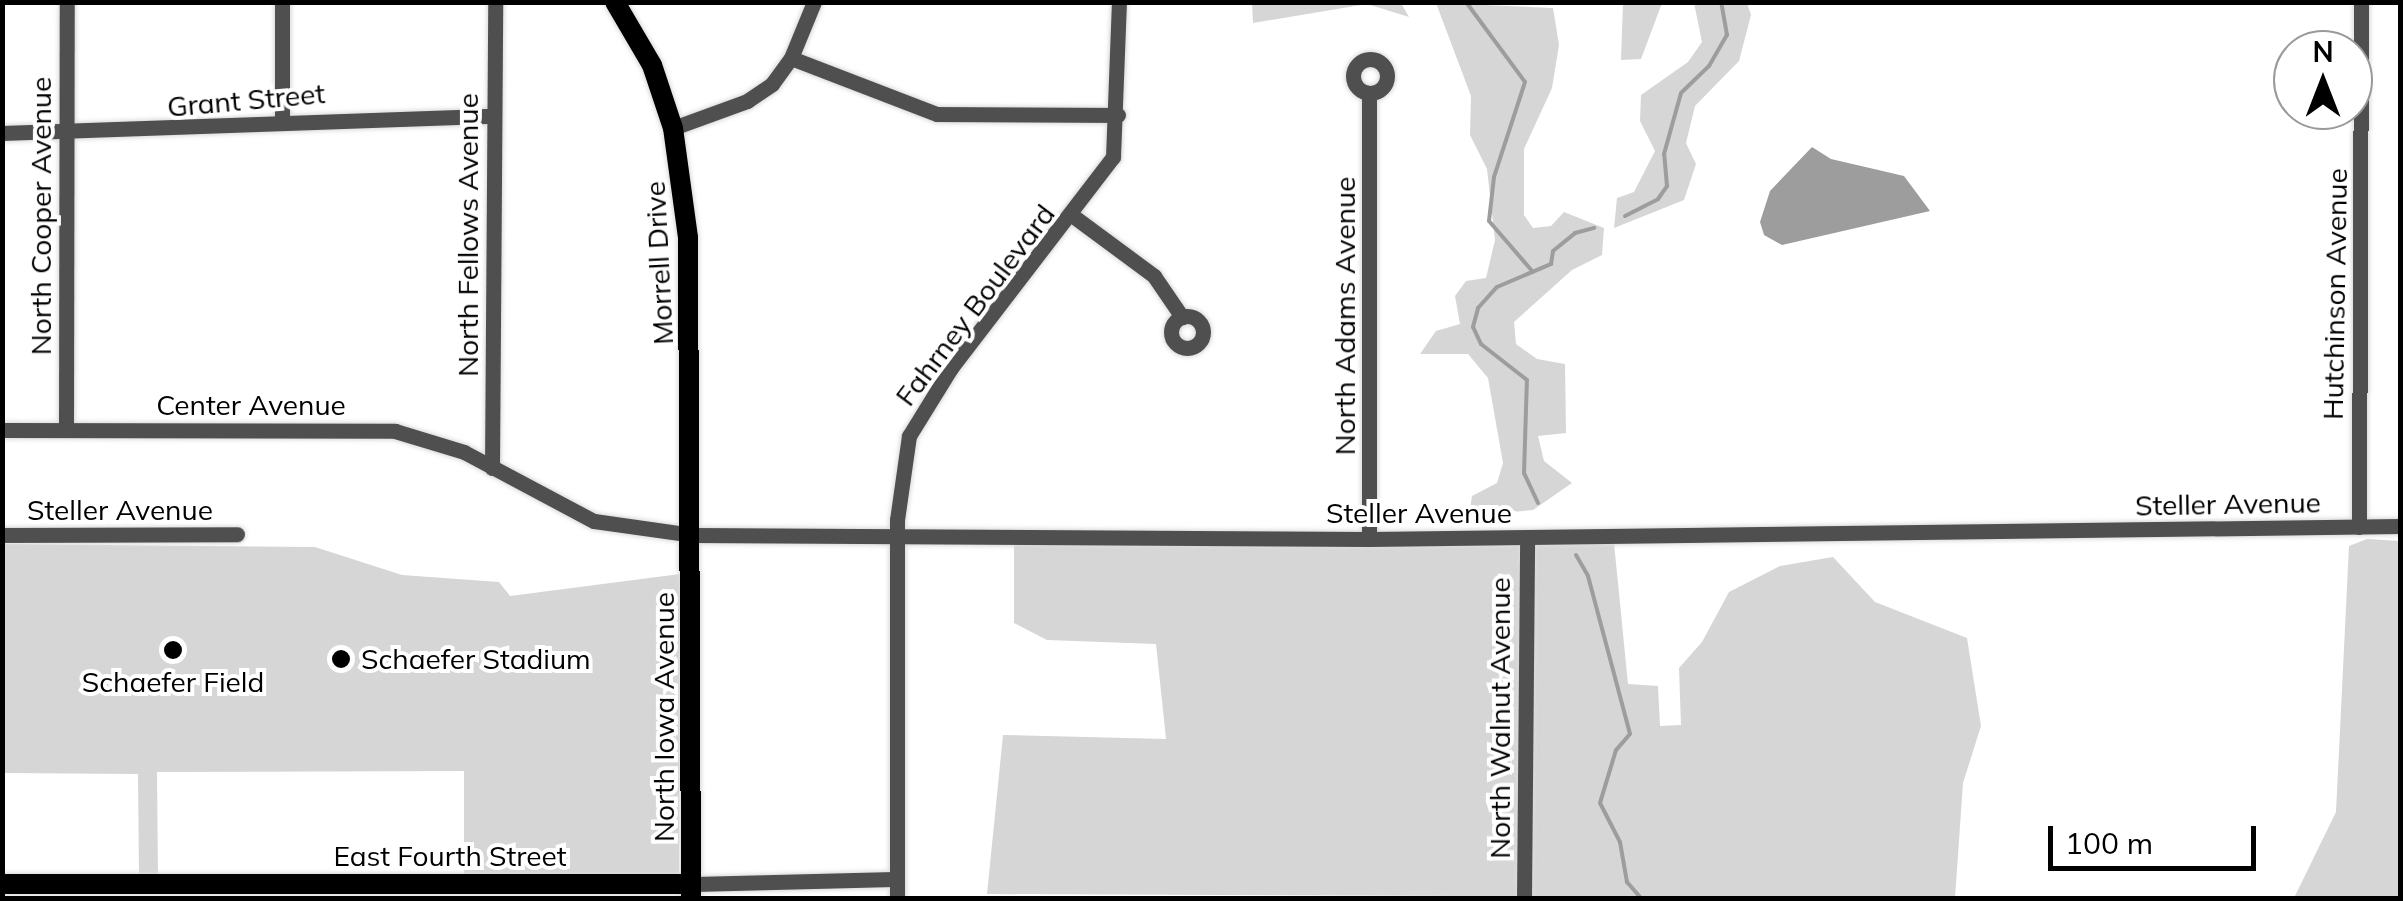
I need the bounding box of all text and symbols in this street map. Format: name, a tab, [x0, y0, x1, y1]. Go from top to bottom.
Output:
north arrow	[2273, 30, 2373, 130]
text: N	[2312, 34, 2334, 69]
street label: Grant Street	[166, 76, 326, 124]
street label: North Cooper Avenue	[24, 77, 58, 355]
street label: North Fellows Avenue	[451, 93, 485, 377]
street label: Hutchinson Avenue	[2316, 168, 2354, 420]
street label: North Adams Avenue	[1328, 177, 1362, 455]
street label: Morrell Drive	[638, 180, 680, 346]
street label: Fahrney Boulevard	[888, 198, 1062, 412]
street label: Center Avenue	[156, 388, 346, 422]
street label: Steller Avenue	[2135, 486, 2321, 522]
street label: Steller Avenue	[27, 493, 213, 527]
street label: Steller Avenue	[1326, 496, 1512, 530]
street label: North Walnut Avenue	[1483, 577, 1517, 859]
street label: North Iowa Avenue	[647, 592, 681, 842]
marker: Schaefer Field	[162, 639, 184, 661]
place label: Schaefer Stadium	[361, 642, 591, 676]
marker: Schaefer Stadium	[330, 648, 352, 670]
place label: Schaefer Field	[82, 665, 264, 699]
scale bar	[2053, 806, 2260, 868]
text: 100 m	[2065, 824, 2153, 862]
street label: East Fourth Street	[333, 839, 567, 873]

